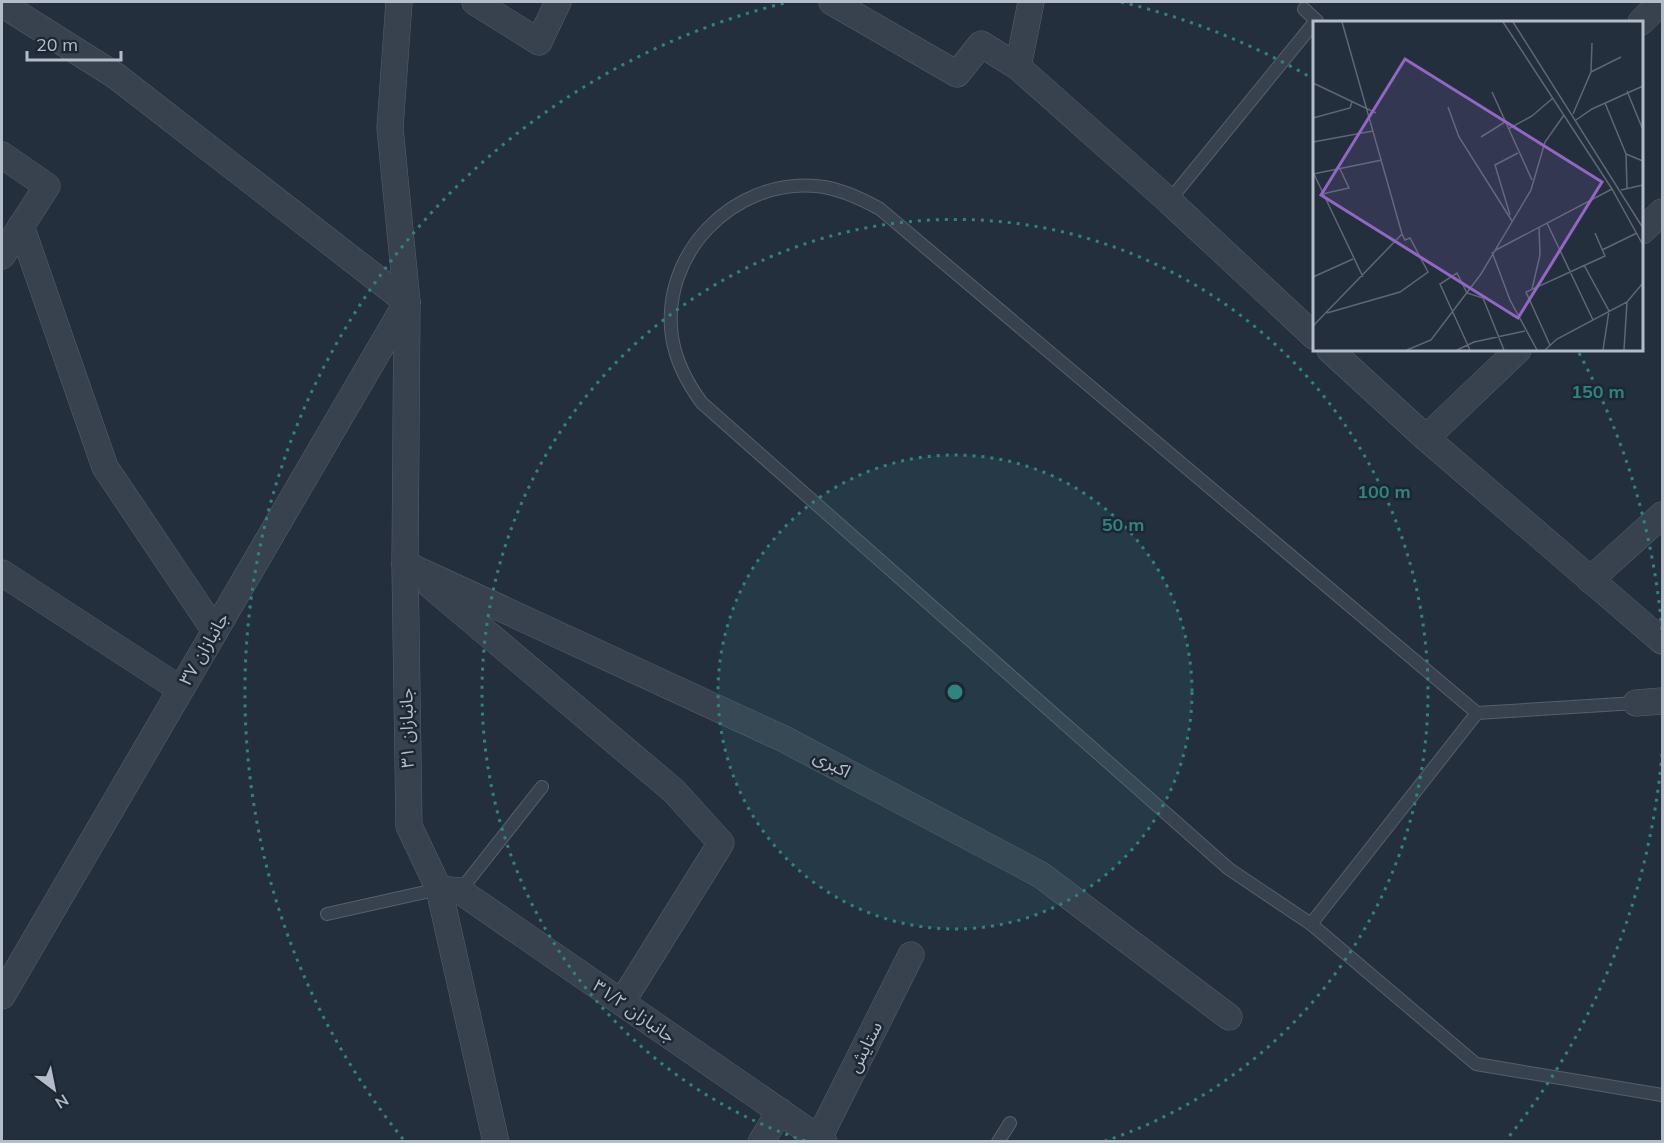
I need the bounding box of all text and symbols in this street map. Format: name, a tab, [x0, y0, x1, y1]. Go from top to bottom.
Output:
inset map	[1313, 21, 1643, 351]
scale bar	[27, 24, 122, 62]
text: 20 m	[36, 33, 78, 56]
text: 150 m	[1571, 380, 1625, 403]
text: 100 m	[1357, 480, 1411, 503]
text: 50 m	[1102, 513, 1144, 536]
street label: جانبازان ۳۷	[174, 608, 234, 689]
centre of rings	[945, 682, 965, 702]
street label: جانبازان ۳۱	[394, 688, 419, 768]
street label: اکبری	[810, 744, 855, 783]
street label: جانبازان ۳۱/۲	[589, 974, 680, 1047]
street label: ستایش	[842, 1017, 887, 1076]
north arrow	[24, 1059, 84, 1119]
text: N	[52, 1090, 72, 1113]

